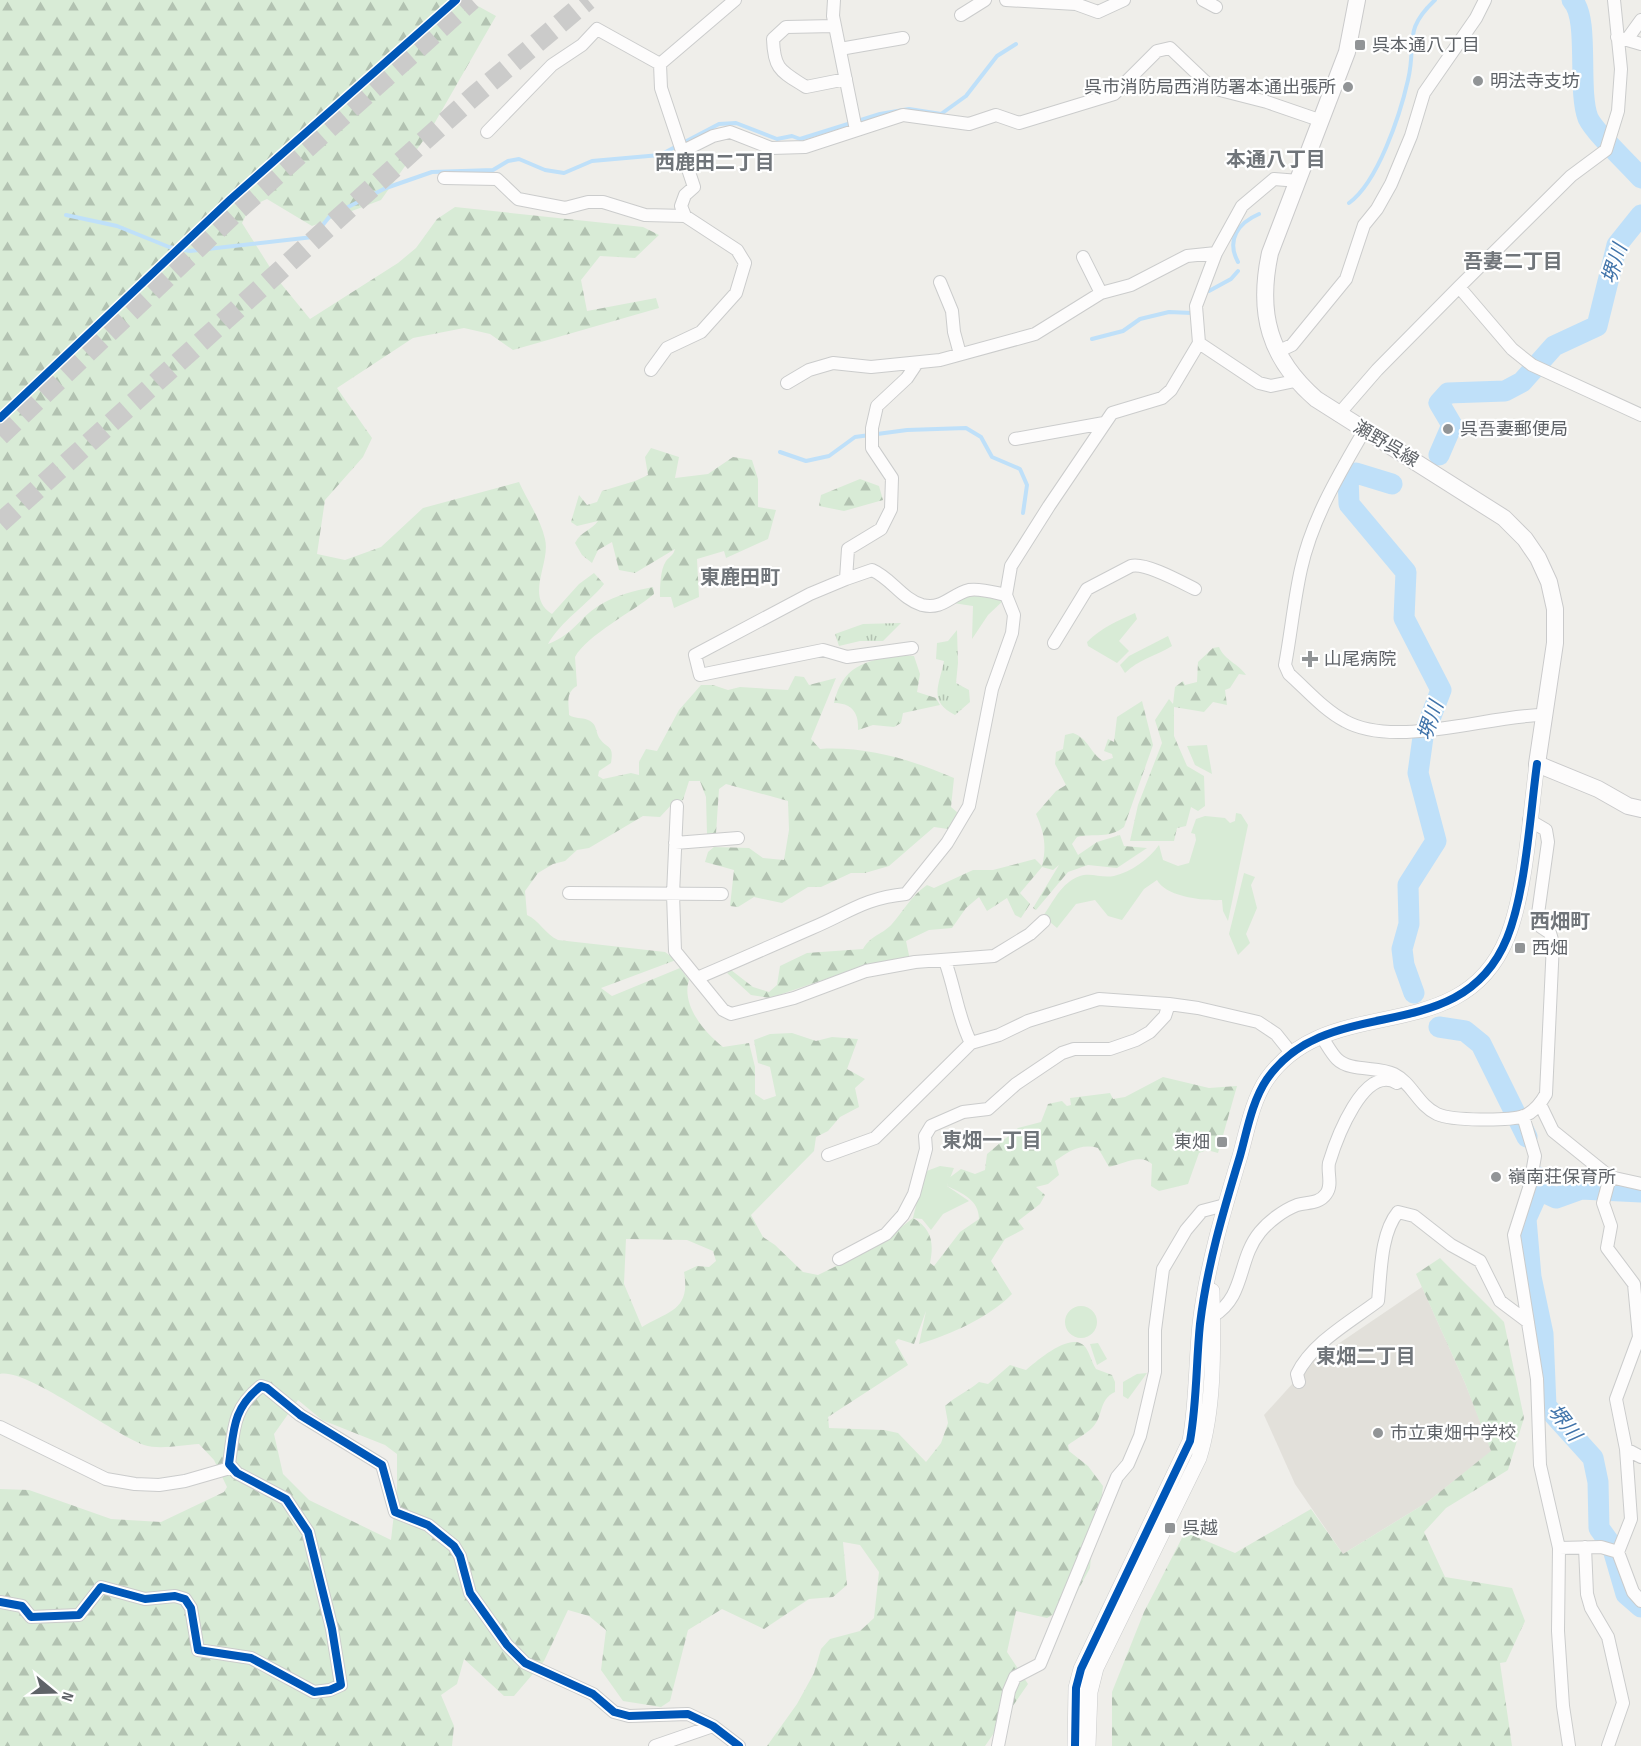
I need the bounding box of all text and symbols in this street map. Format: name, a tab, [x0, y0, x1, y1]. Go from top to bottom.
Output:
place label: 呉本通八丁目	[1372, 35, 1480, 56]
marker: 呉本通八丁目	[1353, 38, 1367, 52]
place label: 明法寺支坊	[1490, 71, 1580, 92]
marker: 明法寺支坊	[1471, 74, 1485, 88]
place label: 呉市消防局西消防署本通出張所	[1084, 77, 1336, 98]
marker: 呉市消防局西消防署本通出張所	[1341, 80, 1355, 94]
district label: 本通八丁目	[1226, 148, 1326, 172]
district label: 西鹿田二丁目	[655, 151, 775, 175]
water label: 堺川	[1597, 239, 1633, 287]
district label: 吾妻二丁目	[1463, 250, 1563, 274]
street label: 瀬野呉線	[1350, 416, 1422, 472]
place label: 呉吾妻郵便局	[1460, 419, 1568, 440]
marker: 呉吾妻郵便局	[1441, 422, 1455, 436]
district label: 東鹿田町	[700, 566, 780, 590]
place label: 山尾病院	[1324, 649, 1396, 670]
marker: 山尾病院	[1301, 650, 1319, 668]
water label: 堺川	[1413, 696, 1450, 744]
district label: 西畑町	[1530, 910, 1590, 934]
place label: 西畑	[1532, 938, 1568, 959]
marker: 西畑	[1513, 941, 1527, 955]
district label: 東畑一丁目	[942, 1129, 1042, 1153]
place label: 東畑	[1174, 1132, 1210, 1153]
marker: 東畑	[1215, 1135, 1229, 1149]
place label: 嶺南荘保育所	[1508, 1167, 1616, 1188]
marker: 嶺南荘保育所	[1489, 1170, 1503, 1184]
district label: 東畑二丁目	[1316, 1345, 1416, 1369]
water label: 堺川	[1542, 1400, 1587, 1448]
place label: 市立東畑中学校	[1390, 1423, 1516, 1444]
marker: 市立東畑中学校	[1371, 1426, 1385, 1440]
place label: 呉越	[1182, 1518, 1218, 1539]
marker: 呉越	[1163, 1521, 1177, 1535]
north arrow	[24, 1662, 84, 1722]
text: N	[56, 1689, 77, 1704]

